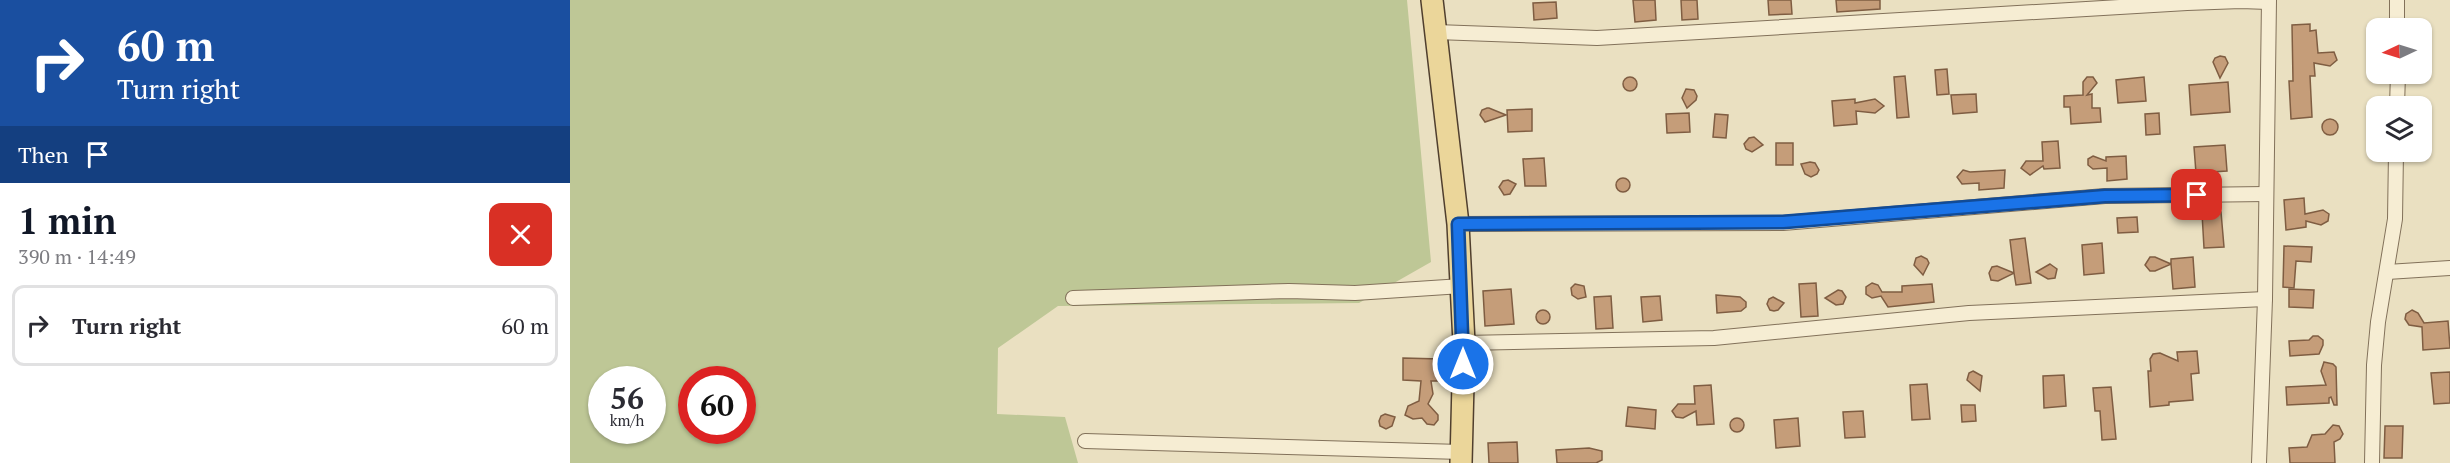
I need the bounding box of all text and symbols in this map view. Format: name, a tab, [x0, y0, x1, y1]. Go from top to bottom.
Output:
text: 60 m	[117, 17, 215, 73]
north arrow	[2366, 18, 2432, 84]
map controls	[2366, 18, 2432, 162]
icon: right	[18, 24, 96, 102]
text: Turn right	[117, 71, 240, 107]
button: layers	[2366, 96, 2432, 162]
icon: arrive	[81, 138, 114, 171]
text: Then	[18, 140, 69, 169]
pin	[2171, 169, 2222, 220]
icon: arrive	[2180, 178, 2213, 211]
text: 1 min	[18, 197, 116, 244]
button: close	[489, 203, 552, 266]
text: 390 m · 14:49	[18, 243, 136, 270]
icon: right	[21, 309, 54, 342]
text: Turn right	[72, 311, 181, 340]
text: 60 m	[501, 311, 549, 340]
position arrow	[1431, 332, 1495, 396]
speed limit sign: 60	[678, 366, 756, 444]
text: 56	[610, 378, 644, 418]
text: km/h	[610, 410, 644, 430]

